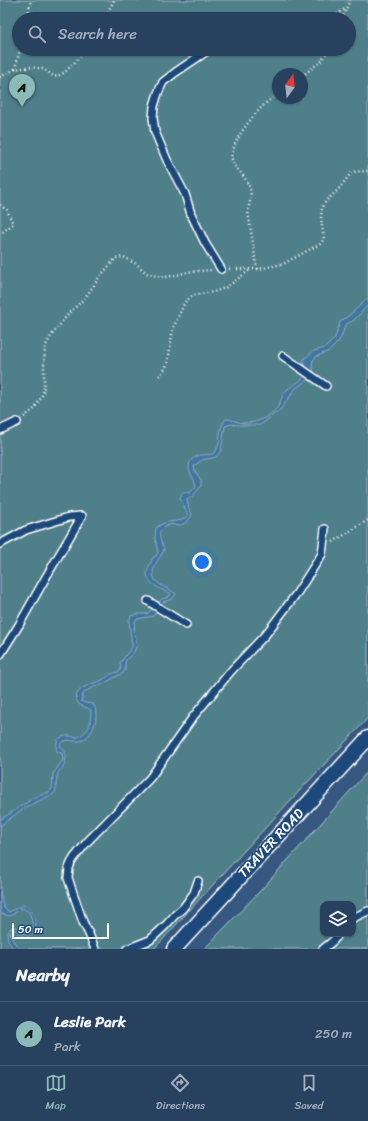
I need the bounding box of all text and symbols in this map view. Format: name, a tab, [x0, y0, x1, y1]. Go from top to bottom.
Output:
search box	[12, 12, 356, 56]
text: Search here	[58, 21, 137, 47]
icon: search	[26, 23, 48, 45]
north arrow	[272, 68, 308, 104]
pin: A	[9, 74, 35, 107]
your location	[192, 552, 212, 572]
street label: TRAVER ROAD	[232, 802, 311, 884]
map controls	[320, 901, 356, 937]
button: layers	[320, 901, 356, 937]
text: 50 m	[18, 920, 43, 939]
scale bar	[12, 921, 109, 940]
text: Nearby	[16, 960, 70, 990]
text: Leslie Park	[54, 1009, 126, 1035]
text: A	[25, 1022, 33, 1045]
text: 250 m	[315, 1022, 352, 1045]
text: Park	[54, 1035, 81, 1058]
tab: Map	[45, 1072, 67, 1115]
tab: Directions	[156, 1072, 205, 1115]
tab: Saved	[294, 1072, 323, 1115]

